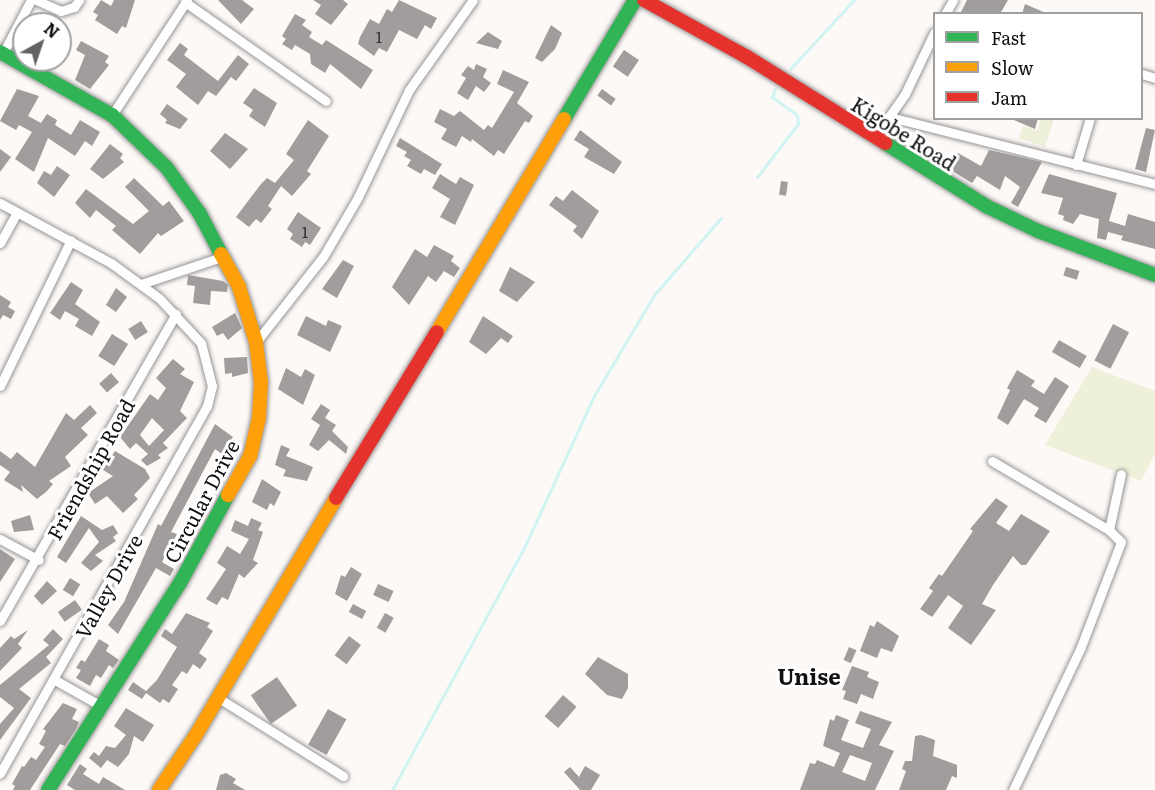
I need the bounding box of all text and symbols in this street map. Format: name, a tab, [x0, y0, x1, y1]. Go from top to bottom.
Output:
north arrow	[12, 12, 72, 72]
legend	[933, 12, 1143, 120]
text: N	[39, 16, 65, 43]
text: Fast	[991, 24, 1026, 51]
house number: 1	[376, 26, 382, 46]
text: Slow	[991, 54, 1033, 81]
text: Jam	[991, 84, 1027, 111]
street label: Kigobe Road	[847, 91, 961, 175]
house number: 1	[302, 221, 308, 241]
street label: Friendship Road	[41, 394, 139, 544]
street label: Circular Drive	[159, 435, 243, 567]
street label: Valley Drive	[70, 530, 146, 642]
district label: Unise	[777, 663, 841, 689]

